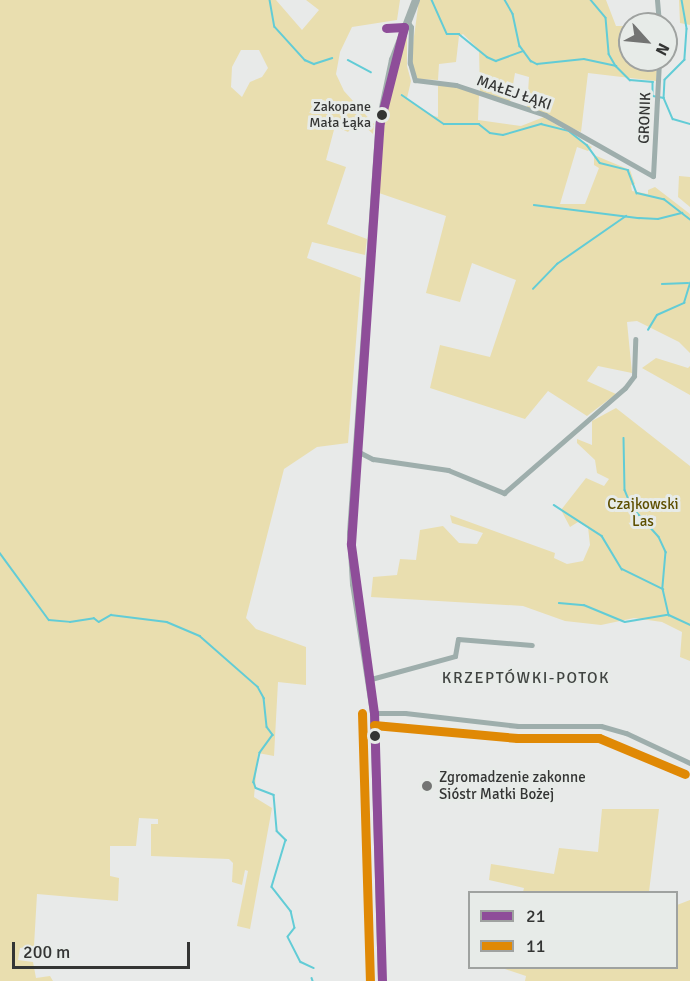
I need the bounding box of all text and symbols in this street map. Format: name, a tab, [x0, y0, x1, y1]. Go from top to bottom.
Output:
north arrow	[618, 12, 678, 72]
text: N	[651, 40, 674, 59]
street label: MAŁEJ ŁĄKI	[474, 72, 554, 114]
street label: GRONIK	[635, 92, 655, 144]
place label: Zakopane Mała Łąka	[309, 99, 371, 132]
marker: Zakopane Mała Łąka	[376, 109, 388, 121]
park label: Czajkowski Las	[607, 495, 679, 530]
district label: KRZEPTÓWKI-POTOK	[442, 668, 610, 688]
unlabelled marker	[369, 730, 381, 742]
place label: Zgromadzenie zakonne Sióstr Matki Bożej	[439, 768, 586, 803]
marker: Zgromadzenie zakonne Sióstr Matki Bożej	[420, 779, 434, 793]
legend	[468, 891, 678, 969]
text: 21	[526, 905, 545, 927]
scale bar	[15, 930, 194, 968]
text: 11	[526, 935, 545, 957]
text: 200 m	[23, 941, 70, 963]

